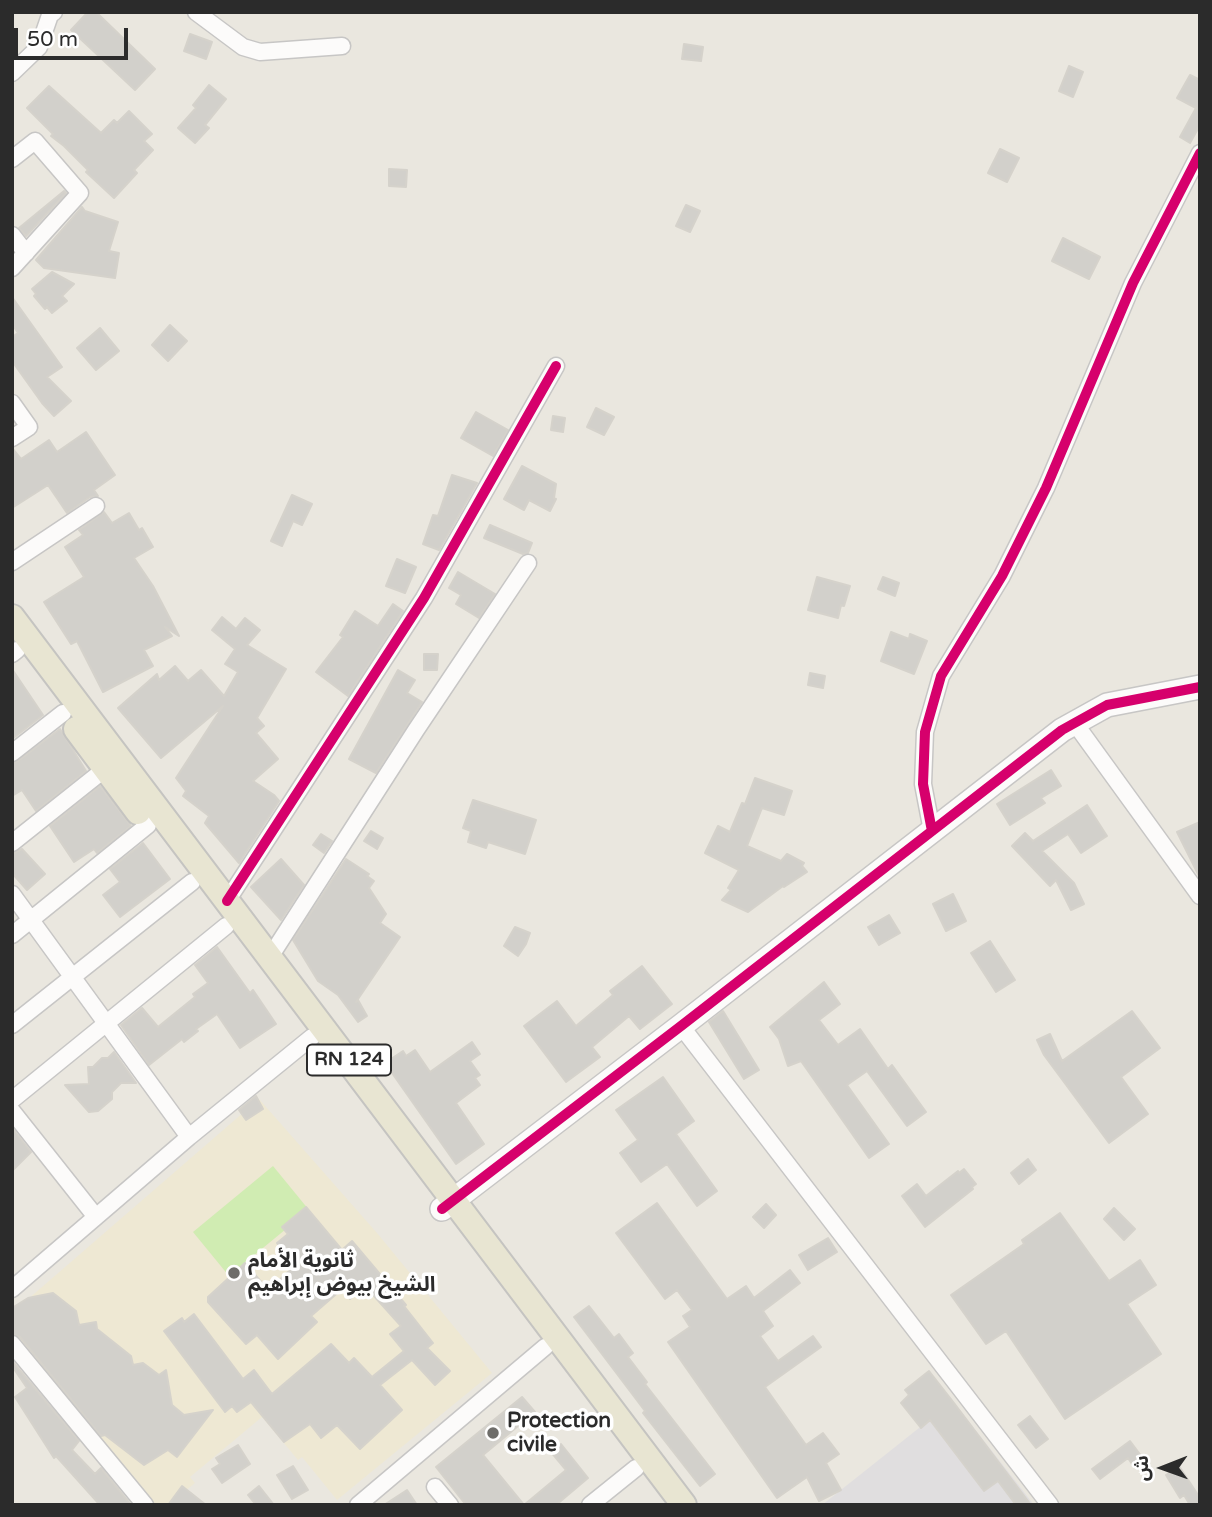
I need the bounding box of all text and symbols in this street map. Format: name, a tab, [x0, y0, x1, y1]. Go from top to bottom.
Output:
scale bar	[18, 14, 131, 58]
text: 50 m	[27, 27, 78, 52]
road number: RN 124	[307, 1044, 391, 1076]
place label: ثانوية الأمام الشيخ بيوض إبراهيم	[248, 1248, 435, 1298]
marker: ثانوية الأمام الشيخ بيوض إبراهيم	[226, 1265, 242, 1281]
place label: Protection civile	[507, 1408, 611, 1458]
marker: Protection civile	[485, 1425, 501, 1441]
north arrow	[1128, 1433, 1198, 1503]
text: ش	[1131, 1455, 1153, 1482]

